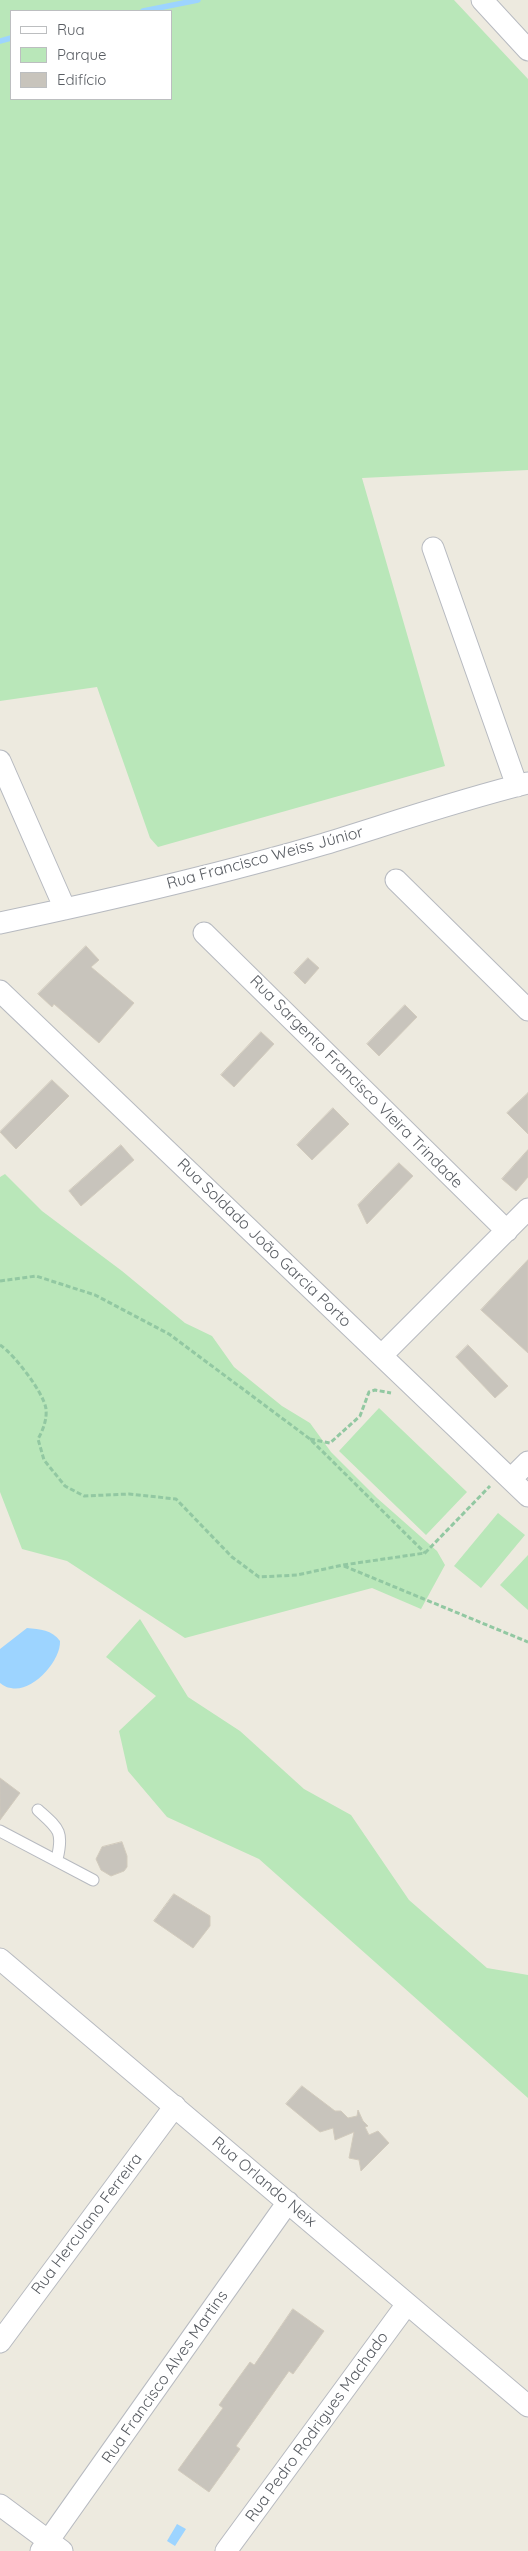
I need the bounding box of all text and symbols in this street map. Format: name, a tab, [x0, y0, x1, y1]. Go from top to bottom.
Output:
legend	[10, 10, 172, 100]
text: Rua	[57, 20, 85, 39]
text: Parque	[57, 45, 107, 64]
text: Edifício	[57, 70, 106, 89]
street label: Rua Francisco Weiss Júnior	[165, 822, 365, 894]
street label: Rua Sargento Francisco Vieira Trindade	[246, 972, 466, 1192]
street label: Rua Soldado João Garcia Porto	[173, 1155, 355, 1331]
street label: Rua Orlando Neix	[208, 2133, 320, 2231]
street label: Rua Herculano Ferreira	[28, 2150, 146, 2298]
street label: Rua Francisco Alves Martins	[98, 2287, 232, 2467]
street label: Rua Pedro Rodrigues Machado	[241, 2328, 393, 2526]

